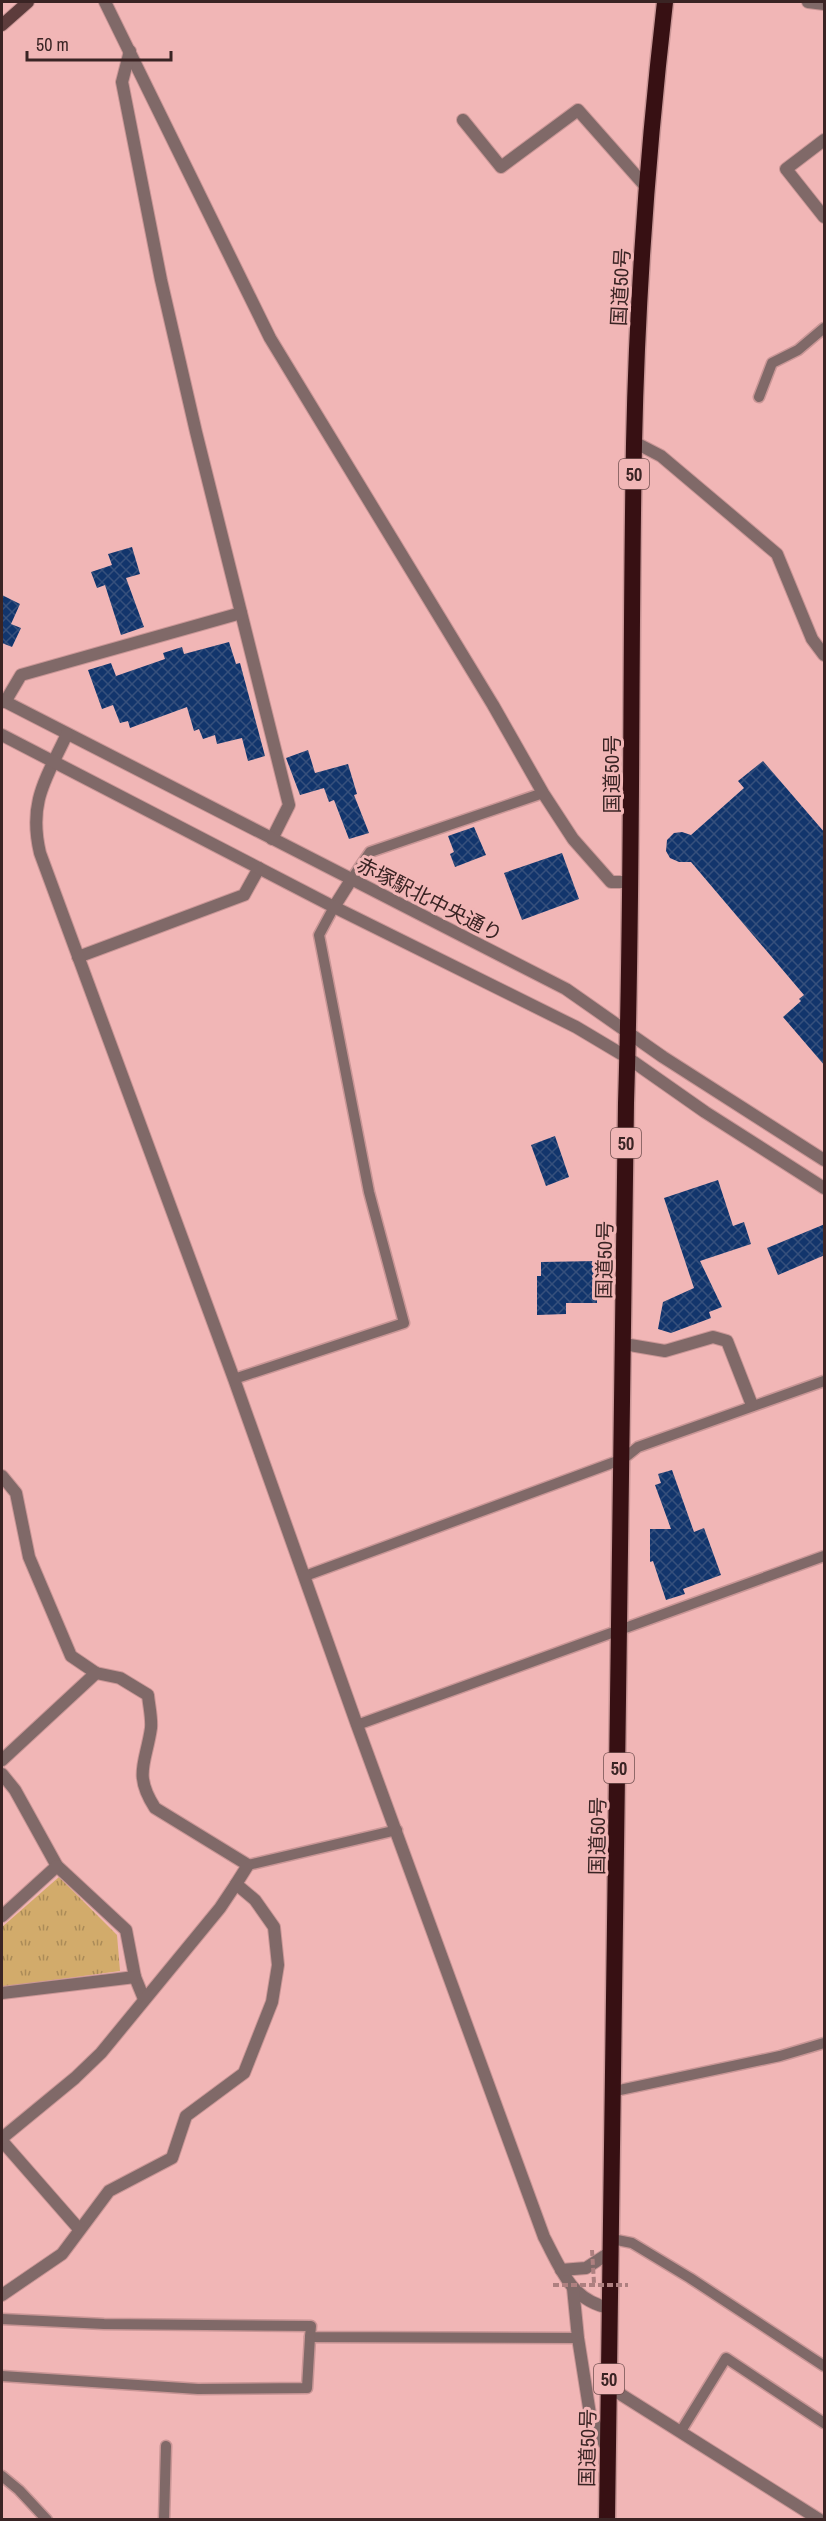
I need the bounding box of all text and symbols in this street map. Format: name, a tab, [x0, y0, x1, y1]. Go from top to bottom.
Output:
scale bar	[27, 24, 171, 62]
text: 50 m	[36, 32, 69, 57]
street label: 国道50号	[604, 247, 636, 327]
road number: 50	[619, 459, 649, 489]
street label: 国道50号	[598, 735, 625, 813]
street label: 赤塚駅北中央通り	[353, 851, 507, 947]
road number: 50	[611, 1128, 641, 1158]
street label: 国道50号	[590, 1221, 618, 1299]
road number: 50	[604, 1753, 634, 1783]
street label: 国道50号	[583, 1797, 611, 1875]
road number: 50	[594, 2364, 624, 2394]
street label: 国道50号	[573, 2409, 601, 2487]

